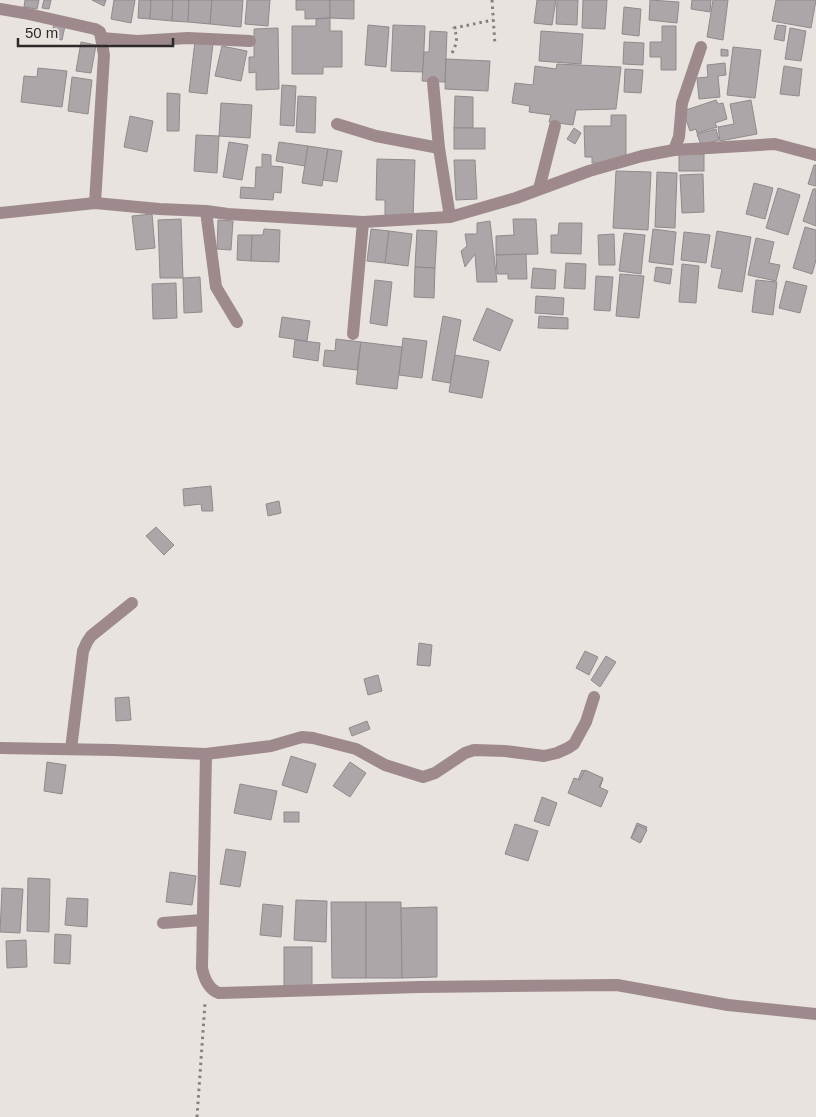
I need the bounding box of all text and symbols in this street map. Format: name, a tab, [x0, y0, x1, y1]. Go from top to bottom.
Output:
scale bar	[18, 15, 172, 47]
text: 50 m	[25, 24, 58, 41]

